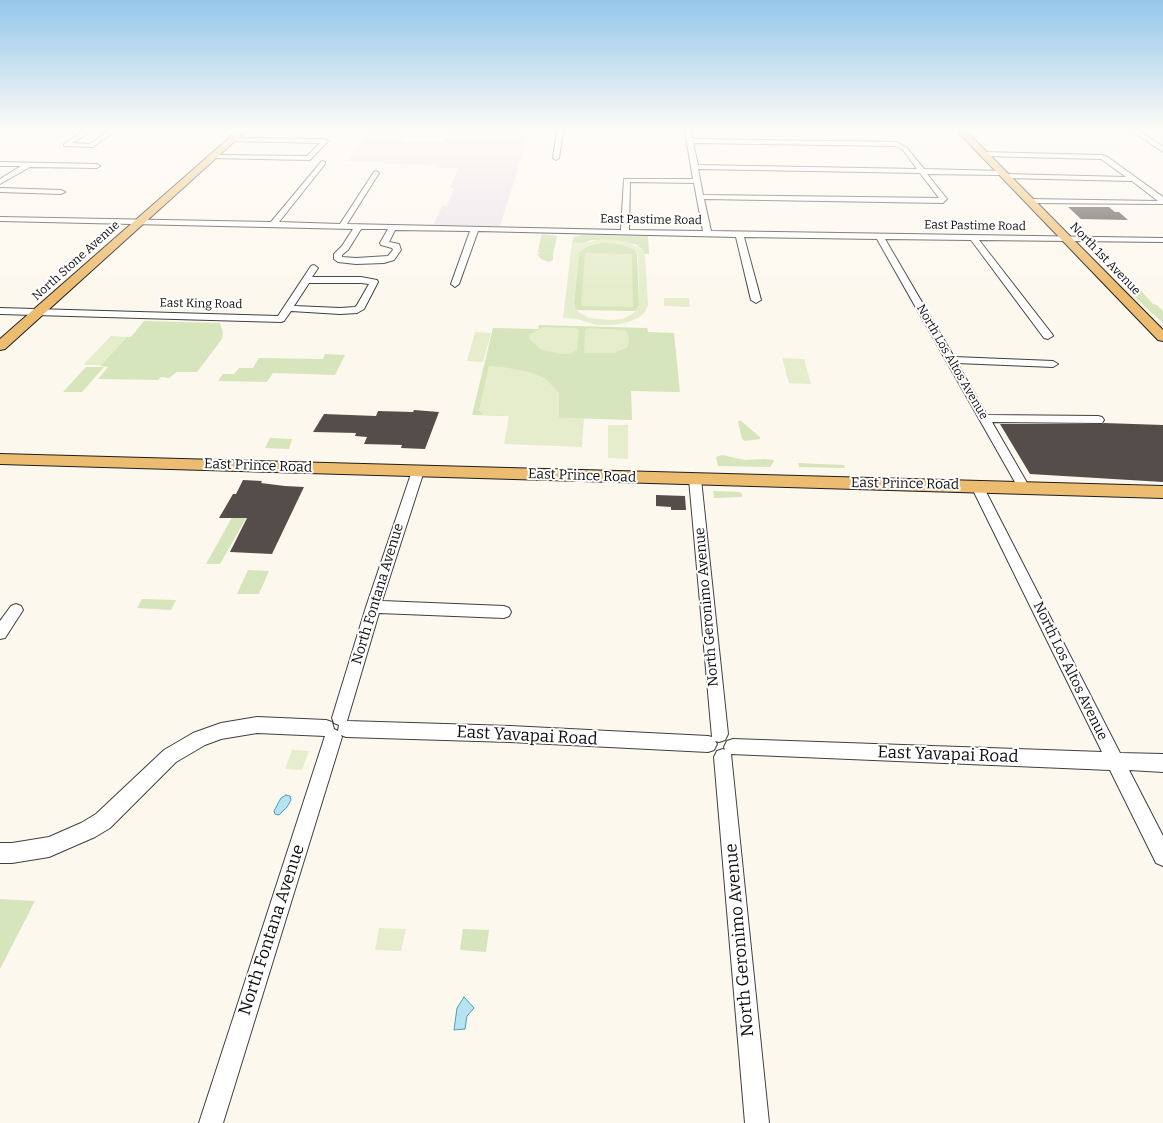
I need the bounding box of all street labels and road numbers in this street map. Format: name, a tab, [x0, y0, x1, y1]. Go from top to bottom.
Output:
street label: East Pastime Road	[600, 212, 702, 228]
street label: North Stone Avenue	[29, 218, 123, 304]
street label: East Pastime Road	[924, 218, 1026, 234]
street label: North 1st Avenue	[1067, 220, 1143, 298]
street label: East King Road	[159, 296, 243, 312]
street label: North Los Altos Avenue	[913, 302, 991, 422]
street label: East Prince Road	[204, 456, 312, 476]
street label: East Prince Road	[528, 466, 636, 486]
street label: East Prince Road	[851, 475, 959, 493]
street label: North Fontana Avenue	[349, 521, 407, 667]
street label: North Geronimo Avenue	[692, 527, 722, 687]
street label: North Los Altos Avenue	[1029, 599, 1111, 743]
street label: East Yavapai Road	[456, 722, 598, 750]
street label: East Yavapai Road	[877, 742, 1019, 768]
street label: North Fontana Avenue	[235, 842, 309, 1018]
street label: North Geronimo Avenue	[721, 842, 759, 1038]

